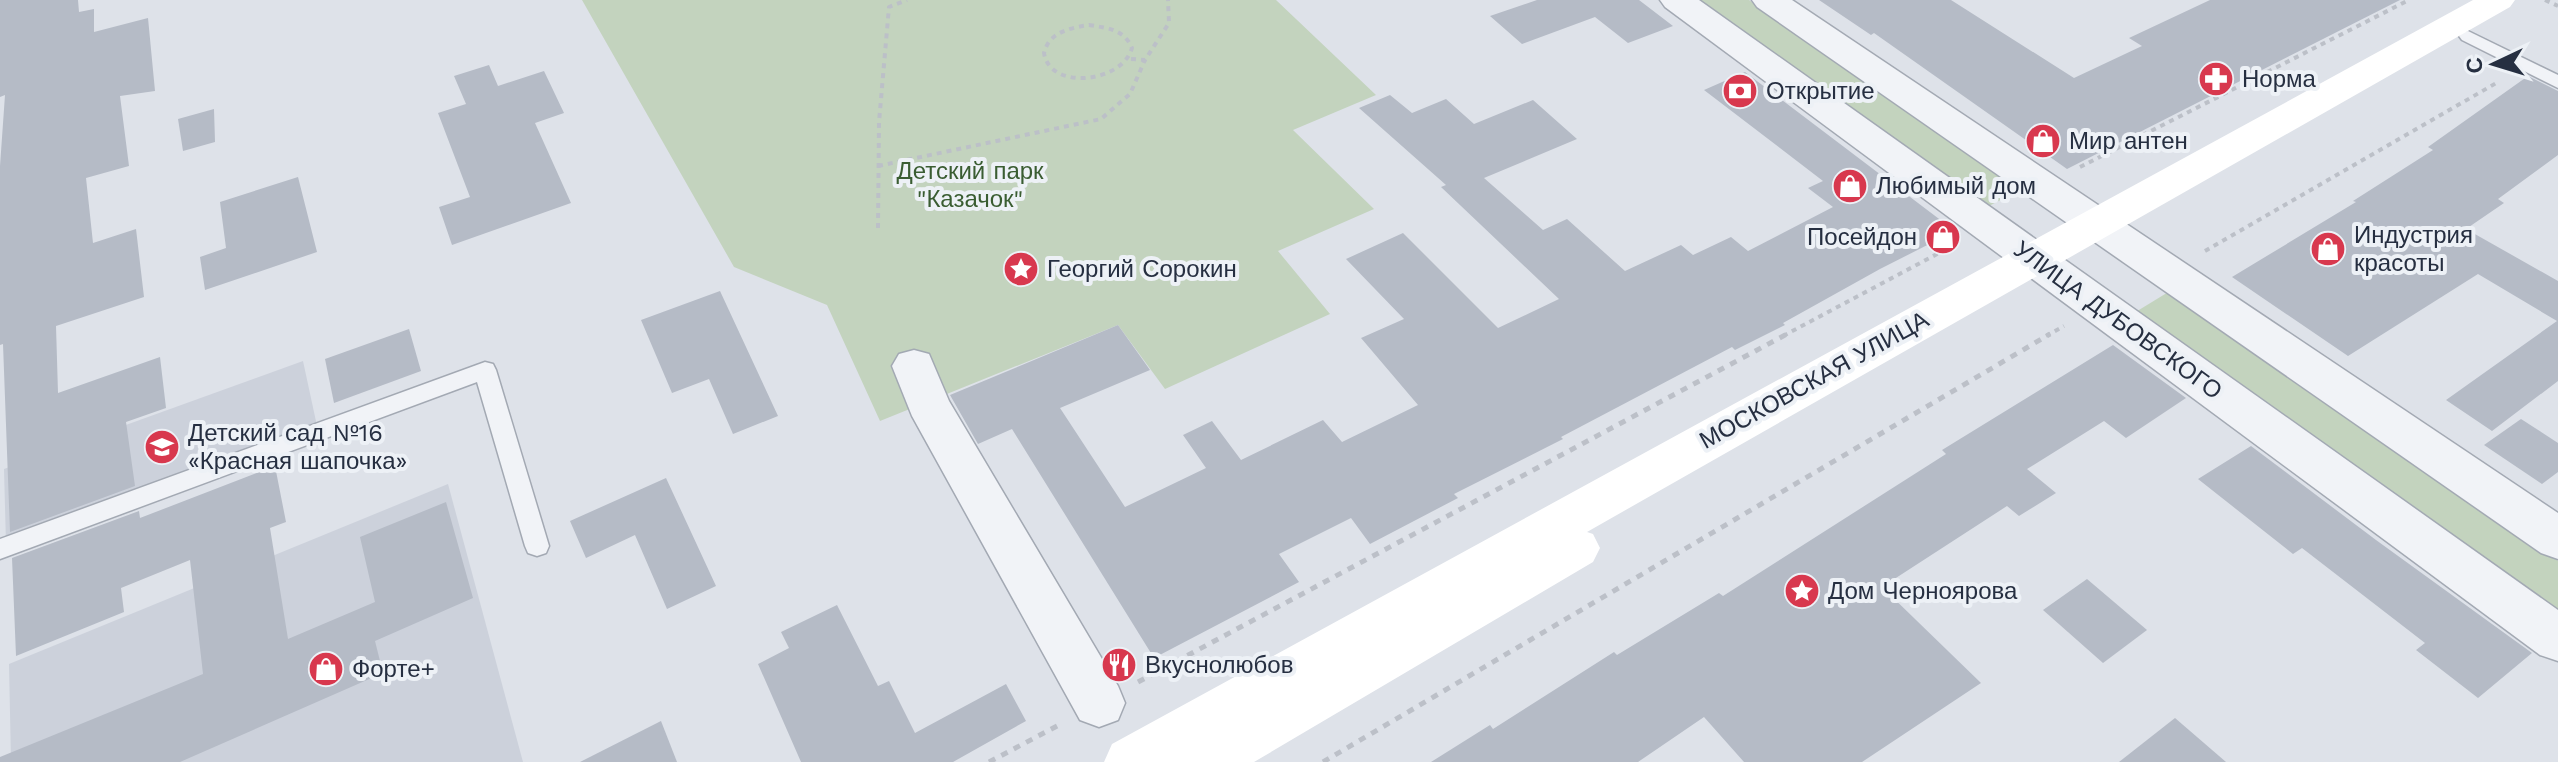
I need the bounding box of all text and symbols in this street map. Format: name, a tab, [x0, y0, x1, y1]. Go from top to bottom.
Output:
north arrow	[2454, 24, 2534, 104]
text: С	[2462, 56, 2488, 74]
pharmacy icon: Норма	[2197, 60, 2235, 98]
place label: Норма	[2242, 65, 2317, 93]
bank icon: Открытие	[1721, 72, 1759, 110]
place label: Открытие	[1766, 77, 1875, 105]
shop icon: Мир антен	[2024, 122, 2062, 160]
place label: Мир антен	[2069, 127, 2188, 155]
park label: Детский парк "Казачок"	[896, 157, 1044, 213]
shop icon: Любимый дом	[1831, 167, 1869, 205]
place label: Любимый дом	[1876, 172, 2036, 200]
shop icon: Посейдон	[1924, 218, 1962, 256]
place label: Индустрия красоты	[2354, 221, 2473, 277]
place label: Посейдон	[1807, 223, 1917, 251]
shop icon: Индустрия красоты	[2309, 230, 2347, 268]
street label: УЛИЦА ДУБОВСКОГО	[2008, 235, 2228, 405]
place icon: Георгий Сорокин	[1002, 250, 1040, 288]
place label: Георгий Сорокин	[1047, 255, 1237, 283]
street label: МОСКОВСКАЯ УЛИЦА	[1695, 305, 1933, 455]
place label: Детский сад №16 «Красная шапочка»	[188, 419, 407, 475]
school or university icon: Детский сад №16 «Красная шапочка»	[143, 428, 181, 466]
place icon: Дом Черноярова	[1783, 572, 1821, 610]
place label: Дом Черноярова	[1828, 577, 2018, 605]
restaurant icon: Вкуснолюбов	[1100, 646, 1138, 684]
shop icon: Форте+	[307, 650, 345, 688]
place label: Вкуснолюбов	[1145, 651, 1293, 679]
place label: Форте+	[352, 655, 435, 683]

